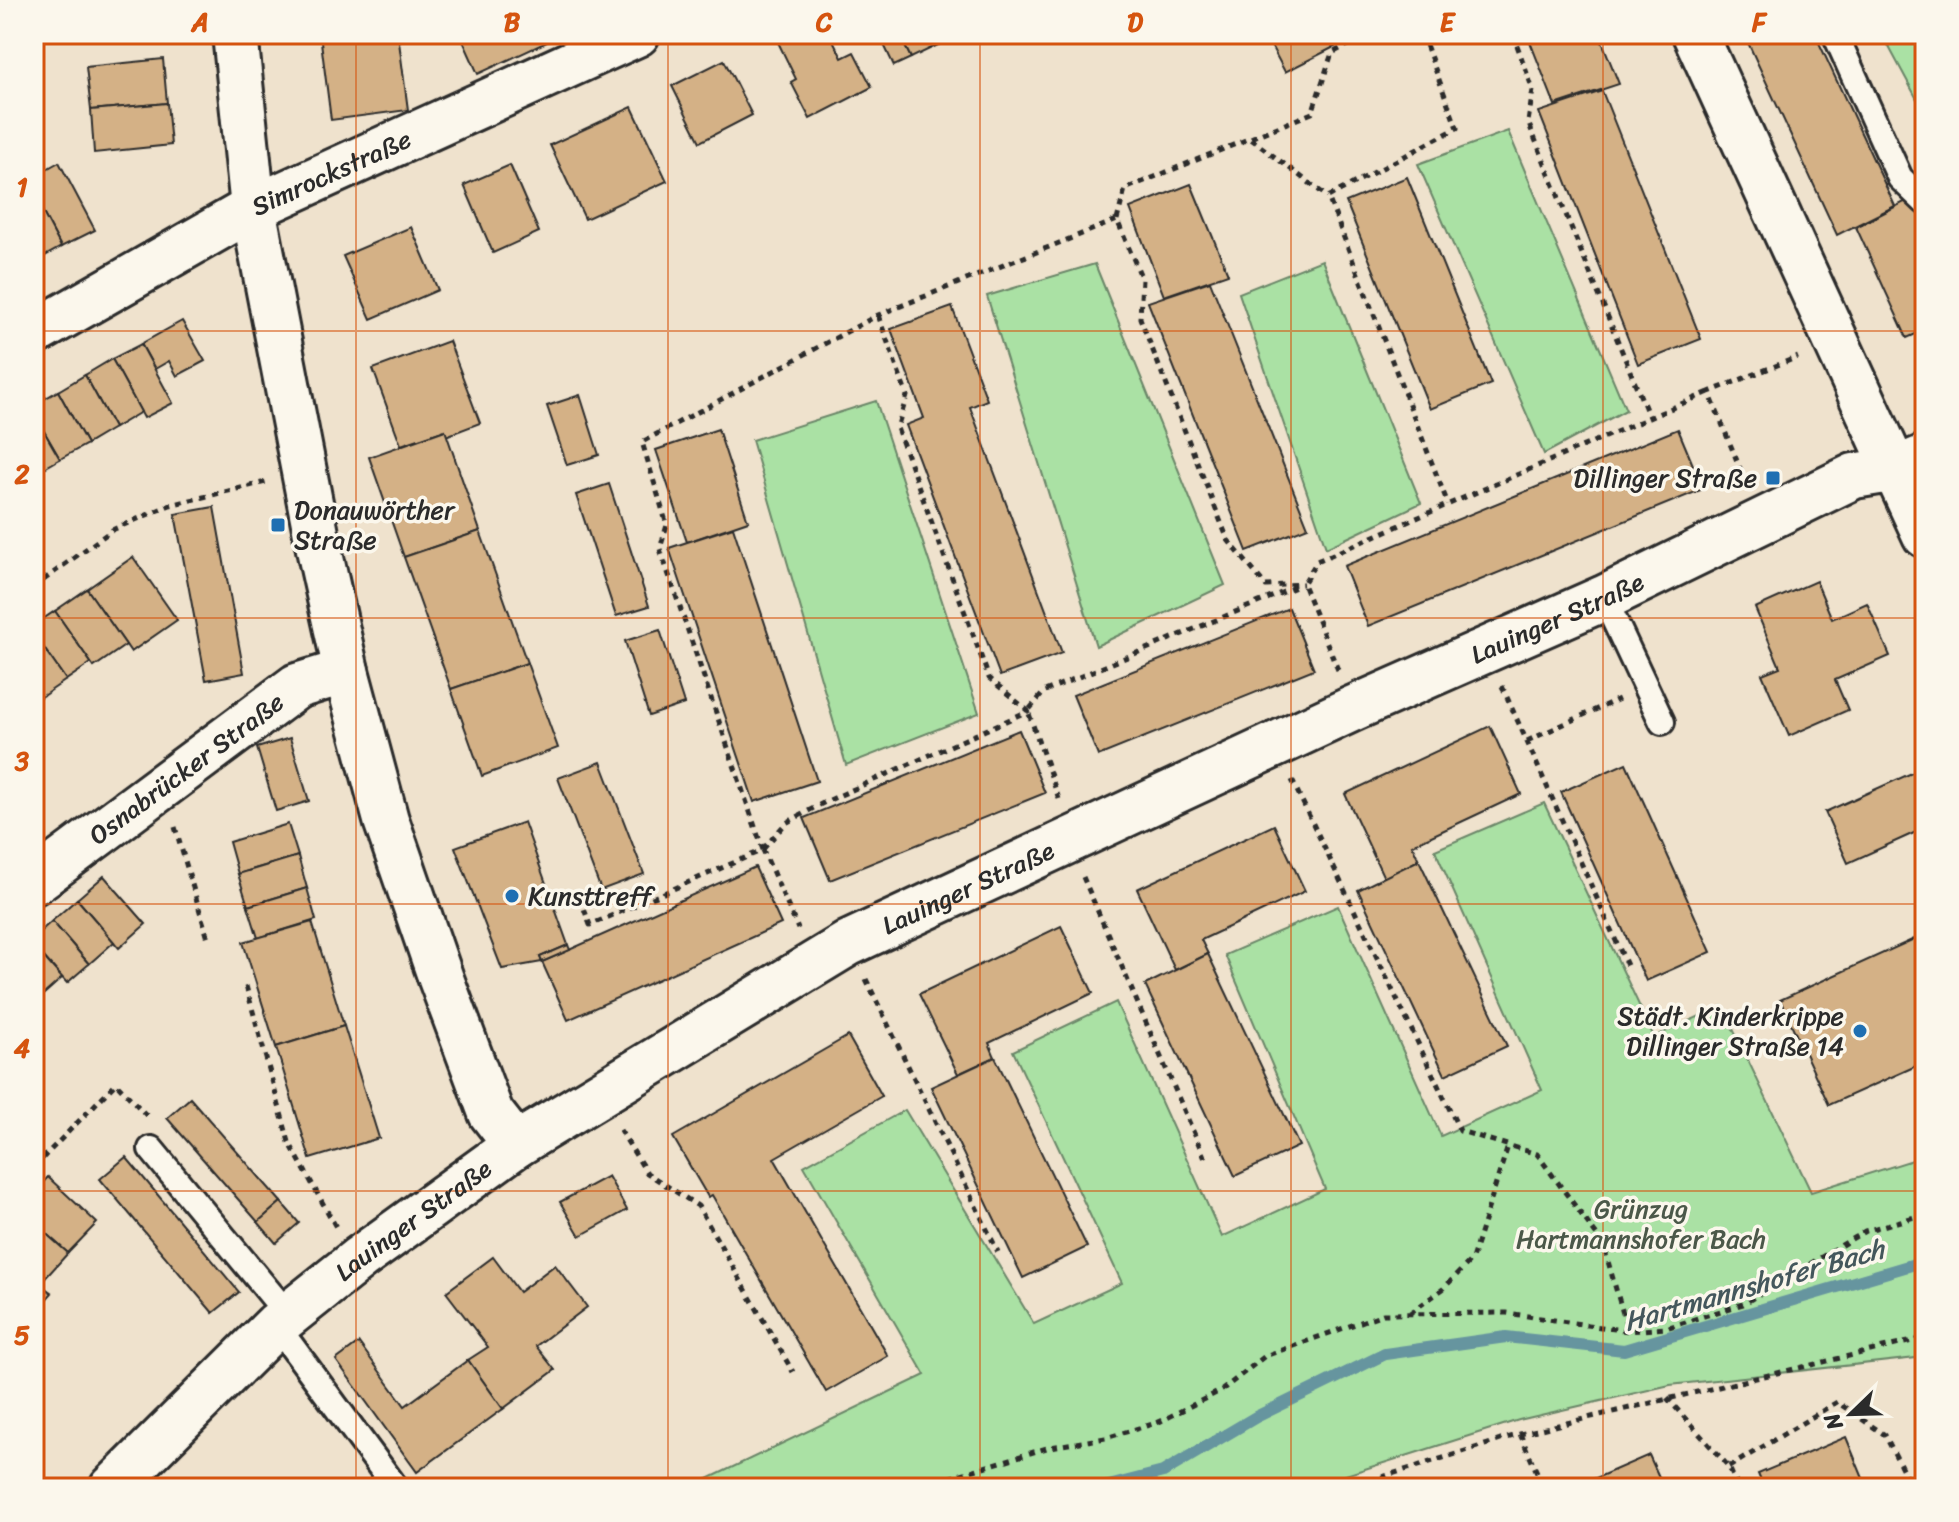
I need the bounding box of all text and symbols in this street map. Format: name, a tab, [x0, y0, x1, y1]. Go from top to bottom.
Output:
text: A	[190, 0, 209, 45]
text: B	[504, 0, 521, 45]
text: C	[815, 0, 833, 45]
text: D	[1127, 0, 1143, 45]
text: E	[1440, 0, 1457, 45]
text: F	[1751, 0, 1768, 45]
street label: Simrockstraße	[244, 116, 419, 229]
text: 1	[16, 164, 28, 210]
text: 2	[13, 451, 30, 497]
place label: Dillinger Straße	[1573, 455, 1757, 501]
marker: Dillinger Straße	[1764, 469, 1782, 487]
place label: Donauwörther Straße	[294, 487, 456, 563]
marker: Donauwörther Straße	[269, 516, 287, 534]
street label: Lauinger Straße	[1463, 559, 1652, 677]
street label: Osnabrücker Straße	[78, 680, 294, 857]
text: 3	[14, 738, 30, 784]
street label: Lauinger Straße	[874, 827, 1062, 948]
place label: Kunsttreff	[528, 873, 656, 919]
marker: Kunsttreff	[503, 887, 521, 905]
place label: Städt. Kinderkrippe Dillinger Straße 14	[1617, 993, 1844, 1069]
marker: Städt. Kinderkrippe Dillinger Straße 14	[1851, 1022, 1869, 1040]
text: 4	[14, 1025, 30, 1071]
street label: Lauinger Straße	[324, 1146, 502, 1293]
park label: Grünzug Hartmannshofer Bach	[1516, 1186, 1766, 1262]
water label: Hartmannshofer Bach	[1618, 1224, 1892, 1346]
text: 5	[14, 1312, 30, 1358]
north arrow	[1811, 1374, 1891, 1454]
text: N	[1812, 1406, 1854, 1437]

